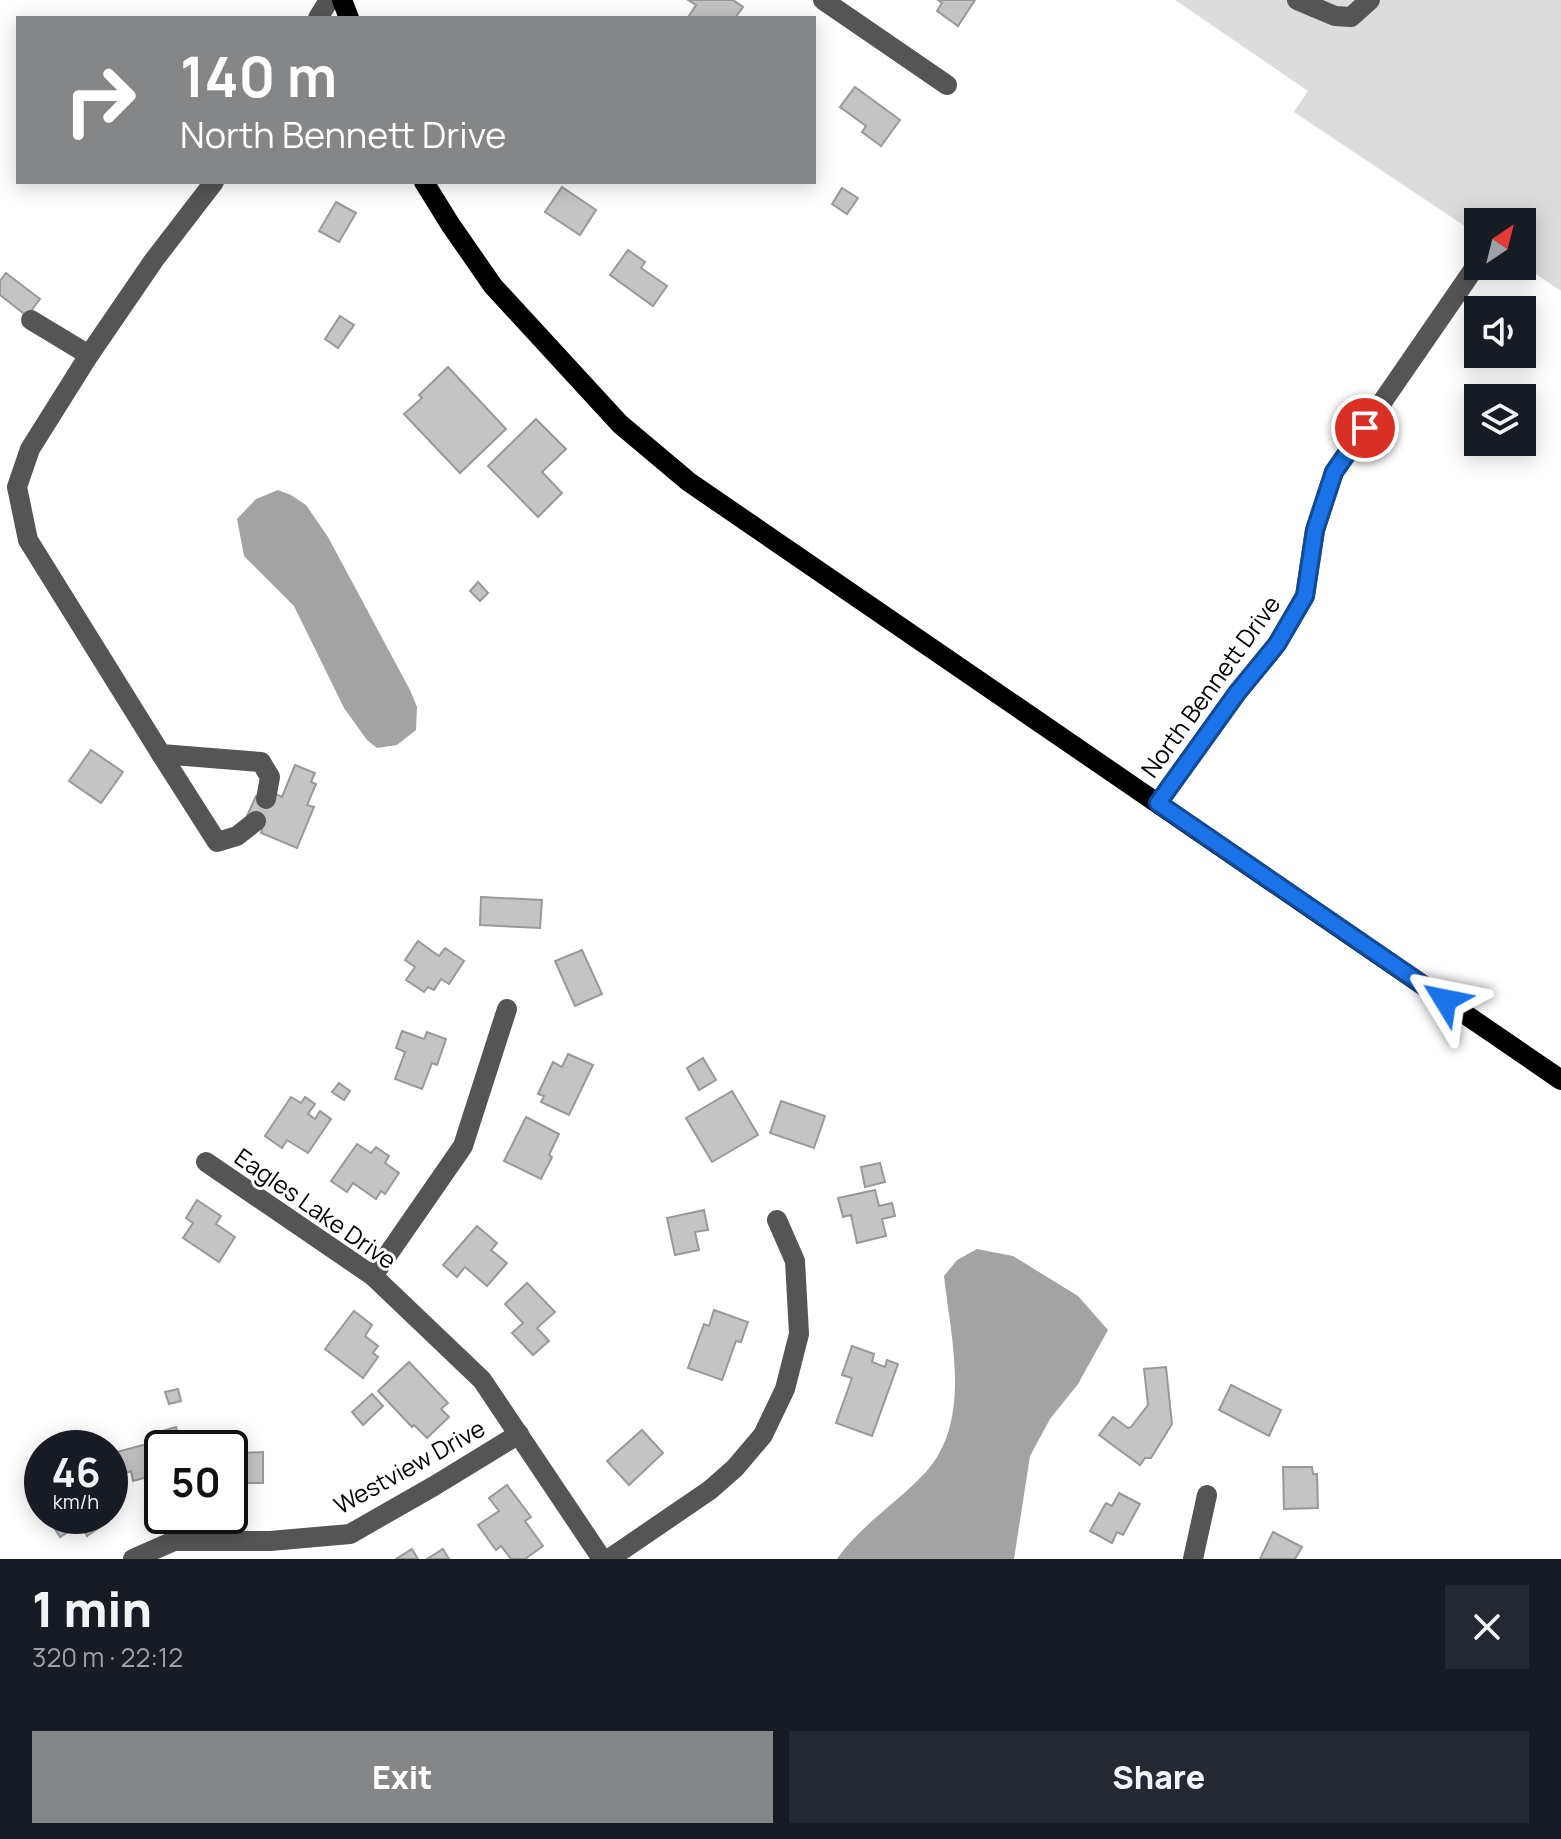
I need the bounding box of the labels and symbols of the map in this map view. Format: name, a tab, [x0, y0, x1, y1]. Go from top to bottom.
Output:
north arrow	[1464, 208, 1536, 280]
pin	[1331, 394, 1399, 462]
street label: North Bennett Drive	[1133, 588, 1287, 784]
position arrow	[1403, 958, 1487, 1042]
street label: Eagles Lake Drive	[229, 1140, 403, 1276]
street label: Westview Drive	[328, 1411, 490, 1521]
speed limit sign: 50	[144, 1430, 248, 1534]

